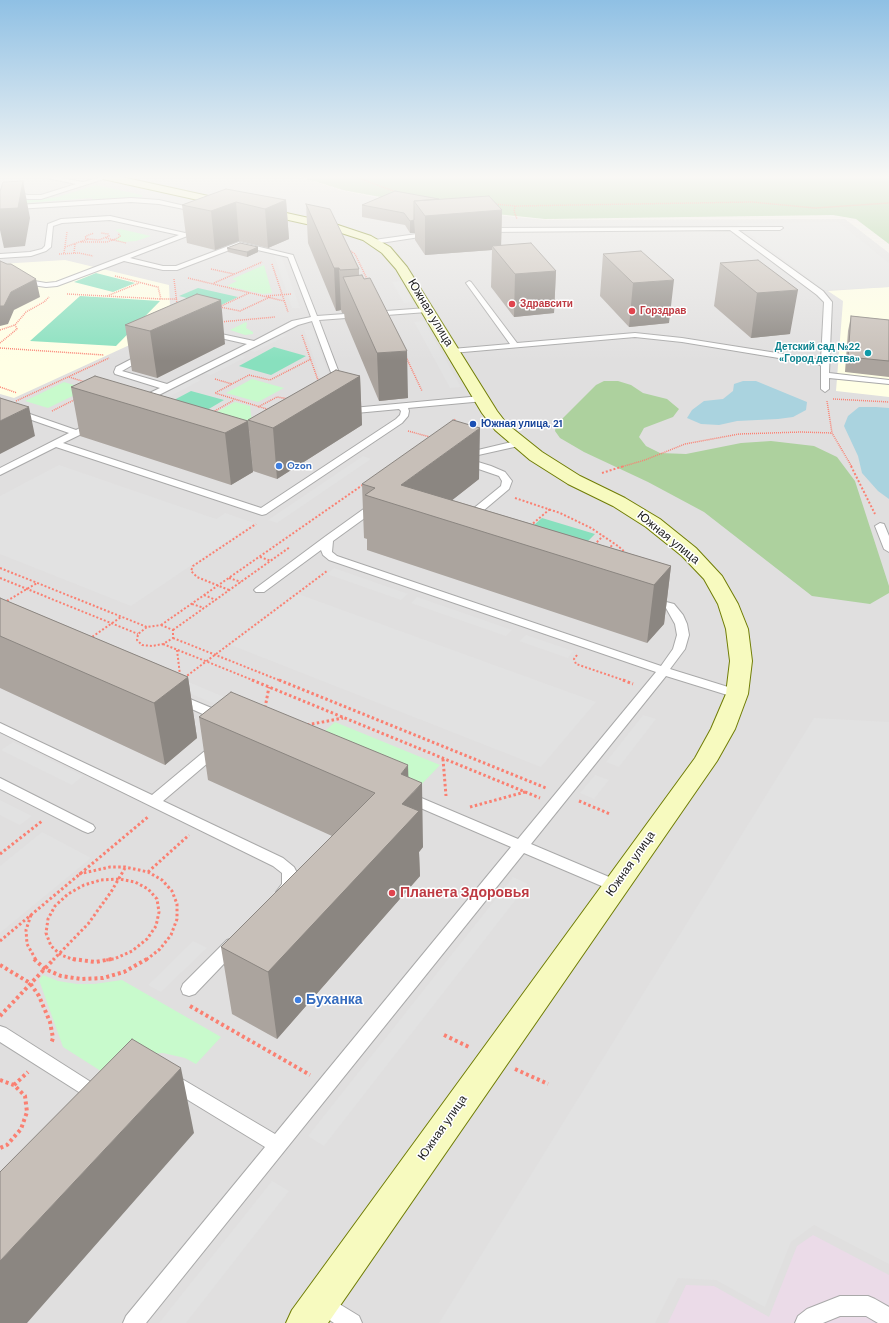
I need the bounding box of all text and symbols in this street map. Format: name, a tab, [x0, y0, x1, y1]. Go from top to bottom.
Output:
street label: Южная улица	[404, 277, 456, 349]
place label: Здравсити	[520, 298, 573, 310]
marker: Здравсити	[507, 299, 517, 309]
place label: Горздрав	[640, 305, 686, 317]
marker: Горздрав	[627, 306, 637, 316]
place label: Детский сад №22 «Город детства»	[775, 341, 860, 364]
marker: Детский сад №22 «Город детства»	[863, 348, 873, 358]
place label: Южная улица, 21	[481, 418, 562, 430]
marker: Южная улица, 21	[468, 419, 478, 429]
place label: Ozon	[287, 460, 312, 472]
marker: Ozon	[274, 461, 284, 471]
street label: Южная улица	[634, 508, 702, 568]
street label: Южная улица	[603, 829, 659, 899]
place label: Планета Здоровья	[400, 885, 529, 901]
marker: Планета Здоровья	[387, 888, 397, 898]
place label: Буханка	[306, 992, 363, 1008]
marker: Буханка	[293, 995, 303, 1005]
street label: Южная улица	[415, 1093, 471, 1163]

